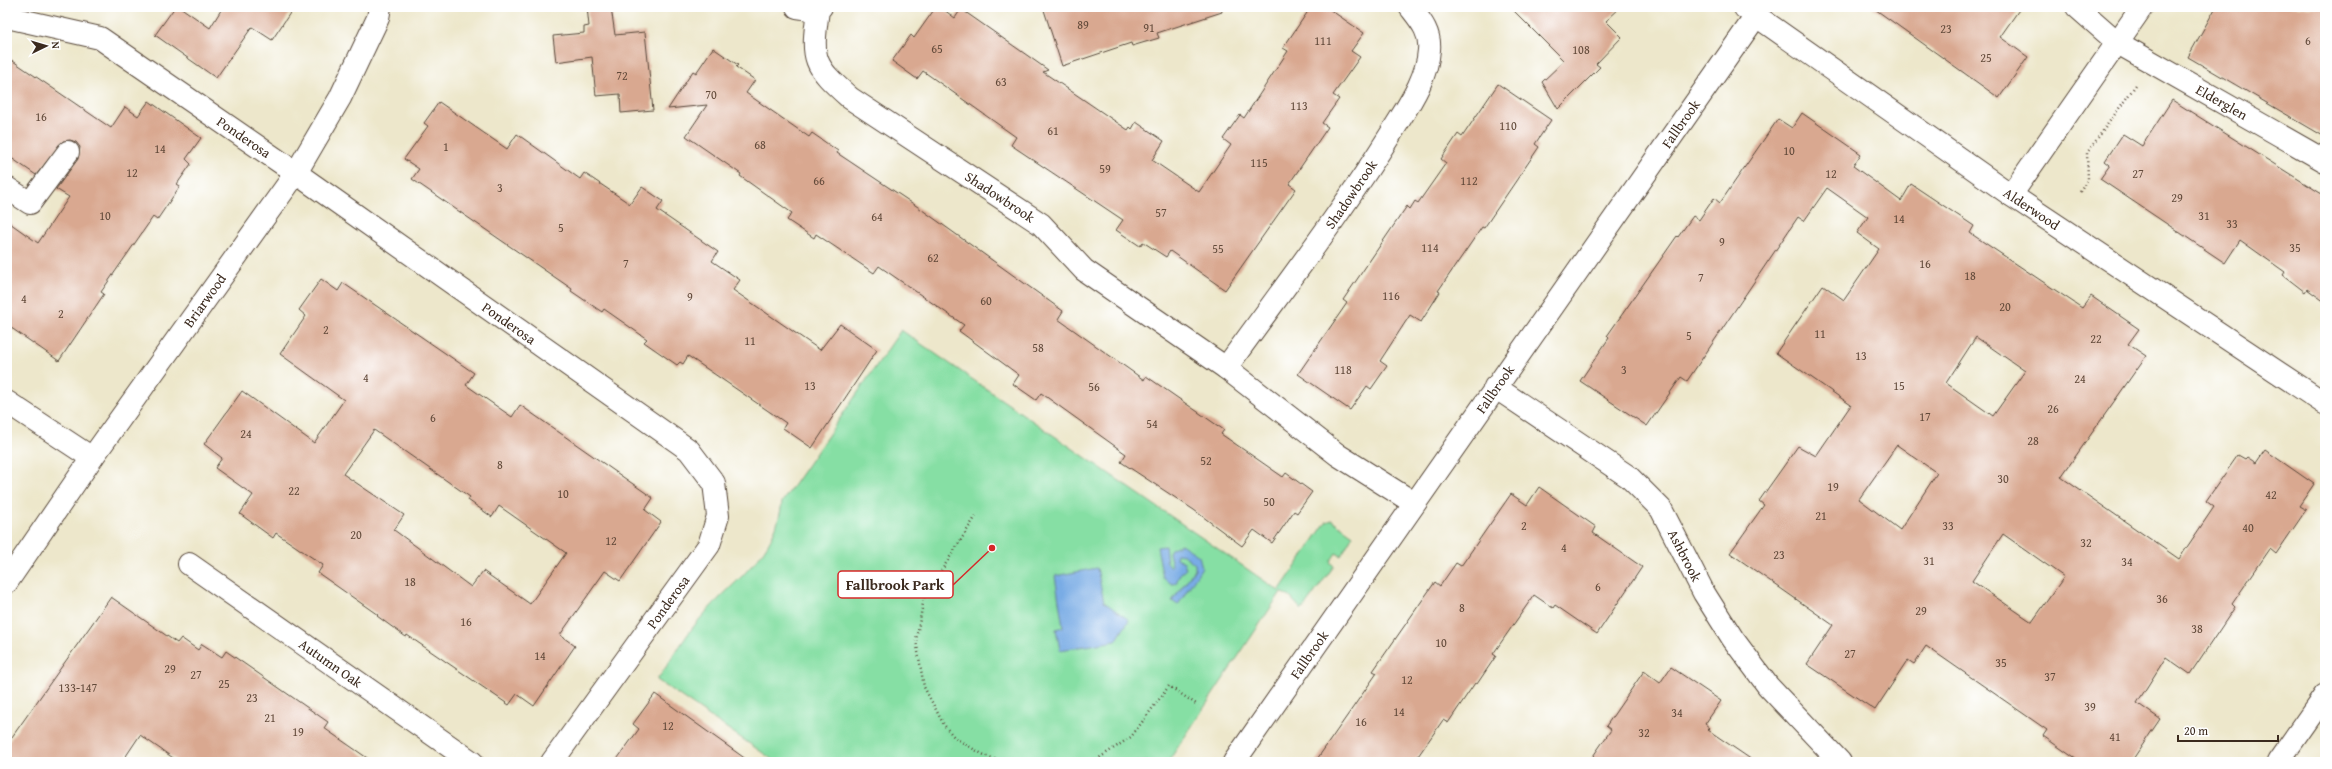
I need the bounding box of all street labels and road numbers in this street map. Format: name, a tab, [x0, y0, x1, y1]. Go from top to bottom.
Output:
street label: Elderglen	[2192, 80, 2251, 125]
street label: Fallbrook	[1657, 95, 1705, 152]
street label: Ponderosa	[213, 111, 275, 163]
street label: Shadowbrook	[1320, 155, 1382, 233]
street label: Shadowbrook	[961, 167, 1040, 228]
street label: Alderwood	[1999, 183, 2064, 235]
street label: Briarwood	[179, 269, 231, 331]
street label: Ponderosa	[478, 297, 540, 349]
street label: Fallbrook	[1471, 360, 1519, 417]
street label: Ashbrook	[1663, 526, 1707, 586]
street label: Ponderosa	[642, 571, 694, 633]
street label: Fallbrook	[1285, 626, 1334, 683]
street label: Autumn Oak	[295, 634, 367, 693]

